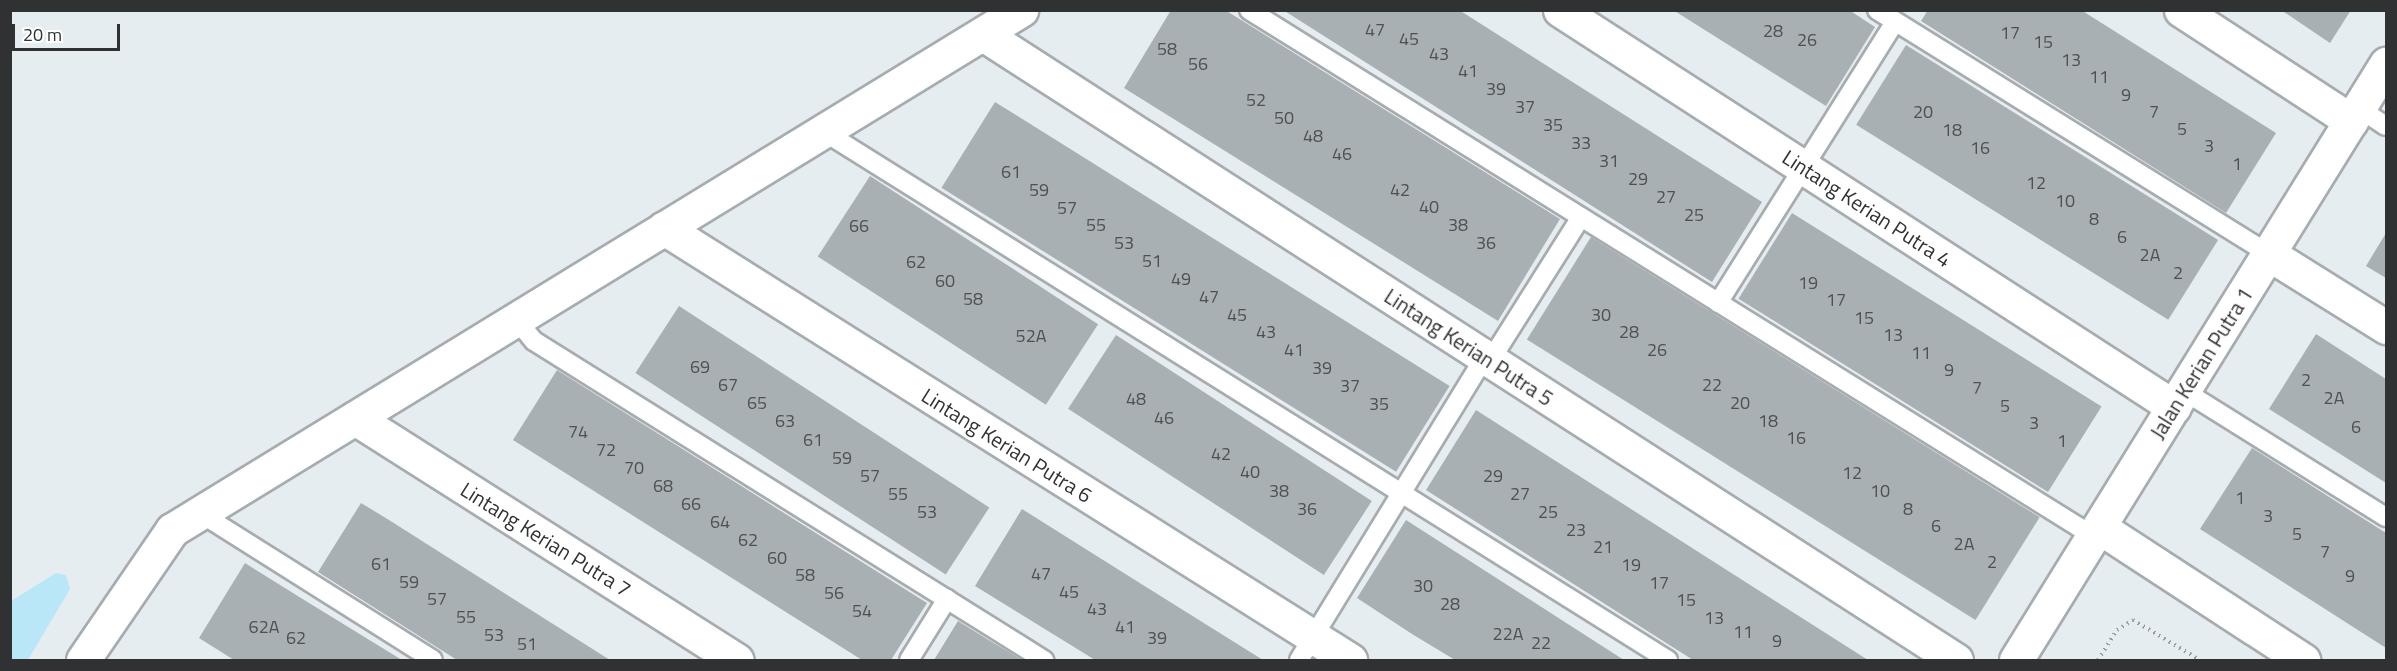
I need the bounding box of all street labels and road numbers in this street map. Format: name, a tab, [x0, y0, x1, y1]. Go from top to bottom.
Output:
street label: Lintang Kerian Putra 4	[1778, 144, 1956, 272]
street label: Lintang Kerian Putra 5	[1380, 283, 1558, 411]
street label: Jalan Kerian Putra 1	[2144, 283, 2258, 443]
street label: Lintang Kerian Putra 6	[917, 382, 1097, 508]
street label: Lintang Kerian Putra 7	[456, 476, 636, 602]

